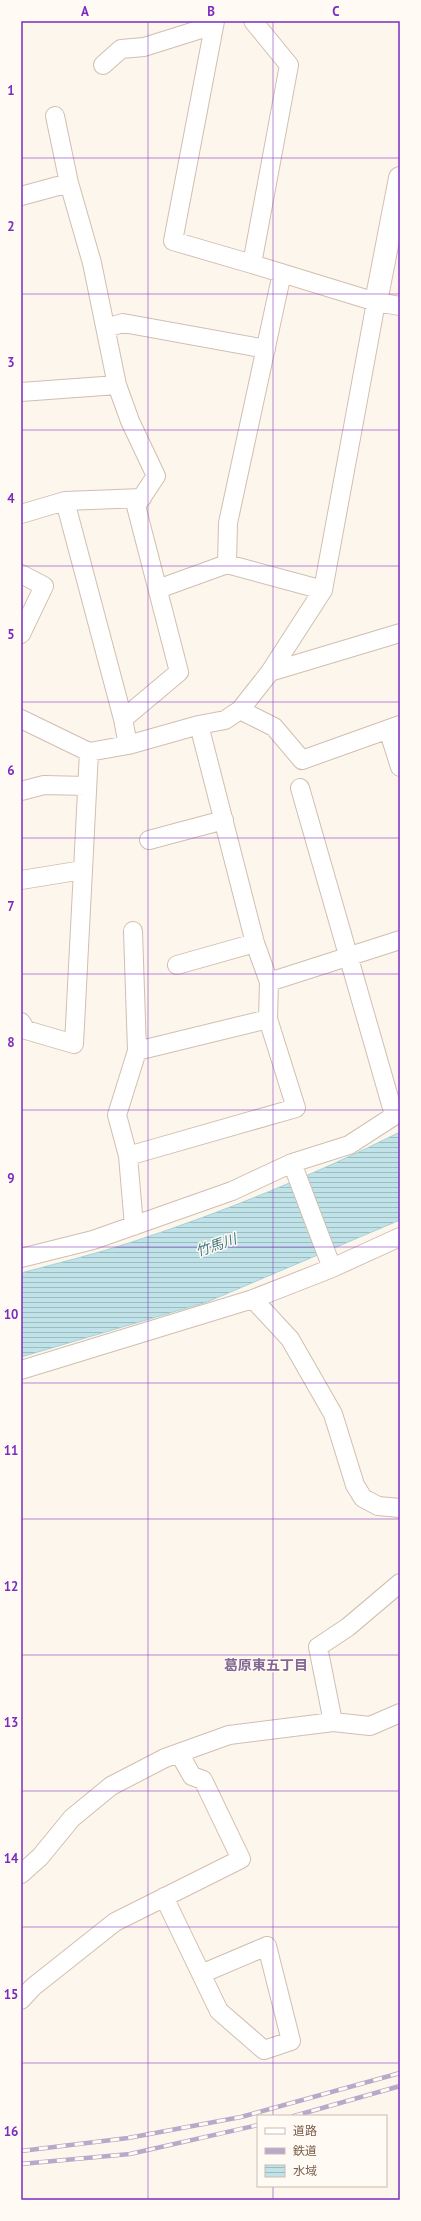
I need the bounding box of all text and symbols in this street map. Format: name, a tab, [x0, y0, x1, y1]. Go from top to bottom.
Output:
text: A	[81, 3, 89, 20]
text: B	[207, 3, 215, 20]
text: C	[332, 3, 340, 20]
text: 1	[7, 82, 15, 99]
text: 2	[7, 218, 15, 235]
text: 3	[7, 354, 15, 371]
text: 4	[7, 490, 15, 507]
text: 5	[7, 626, 15, 643]
text: 6	[7, 762, 15, 779]
text: 7	[7, 898, 15, 915]
text: 8	[7, 1034, 15, 1051]
text: 9	[7, 1170, 15, 1187]
water label: 竹馬川	[193, 1229, 241, 1260]
text: 10	[4, 1306, 18, 1323]
text: 11	[4, 1442, 18, 1459]
text: 12	[4, 1578, 18, 1595]
district label: 葛原東五丁目	[224, 1656, 308, 1674]
text: 13	[4, 1714, 18, 1731]
text: 14	[4, 1850, 19, 1867]
text: 15	[4, 1986, 18, 2003]
legend	[257, 2115, 387, 2187]
text: 16	[4, 2123, 18, 2140]
text: 道路	[293, 2123, 317, 2138]
text: 鉄道	[293, 2143, 317, 2158]
text: 水域	[293, 2163, 317, 2178]

